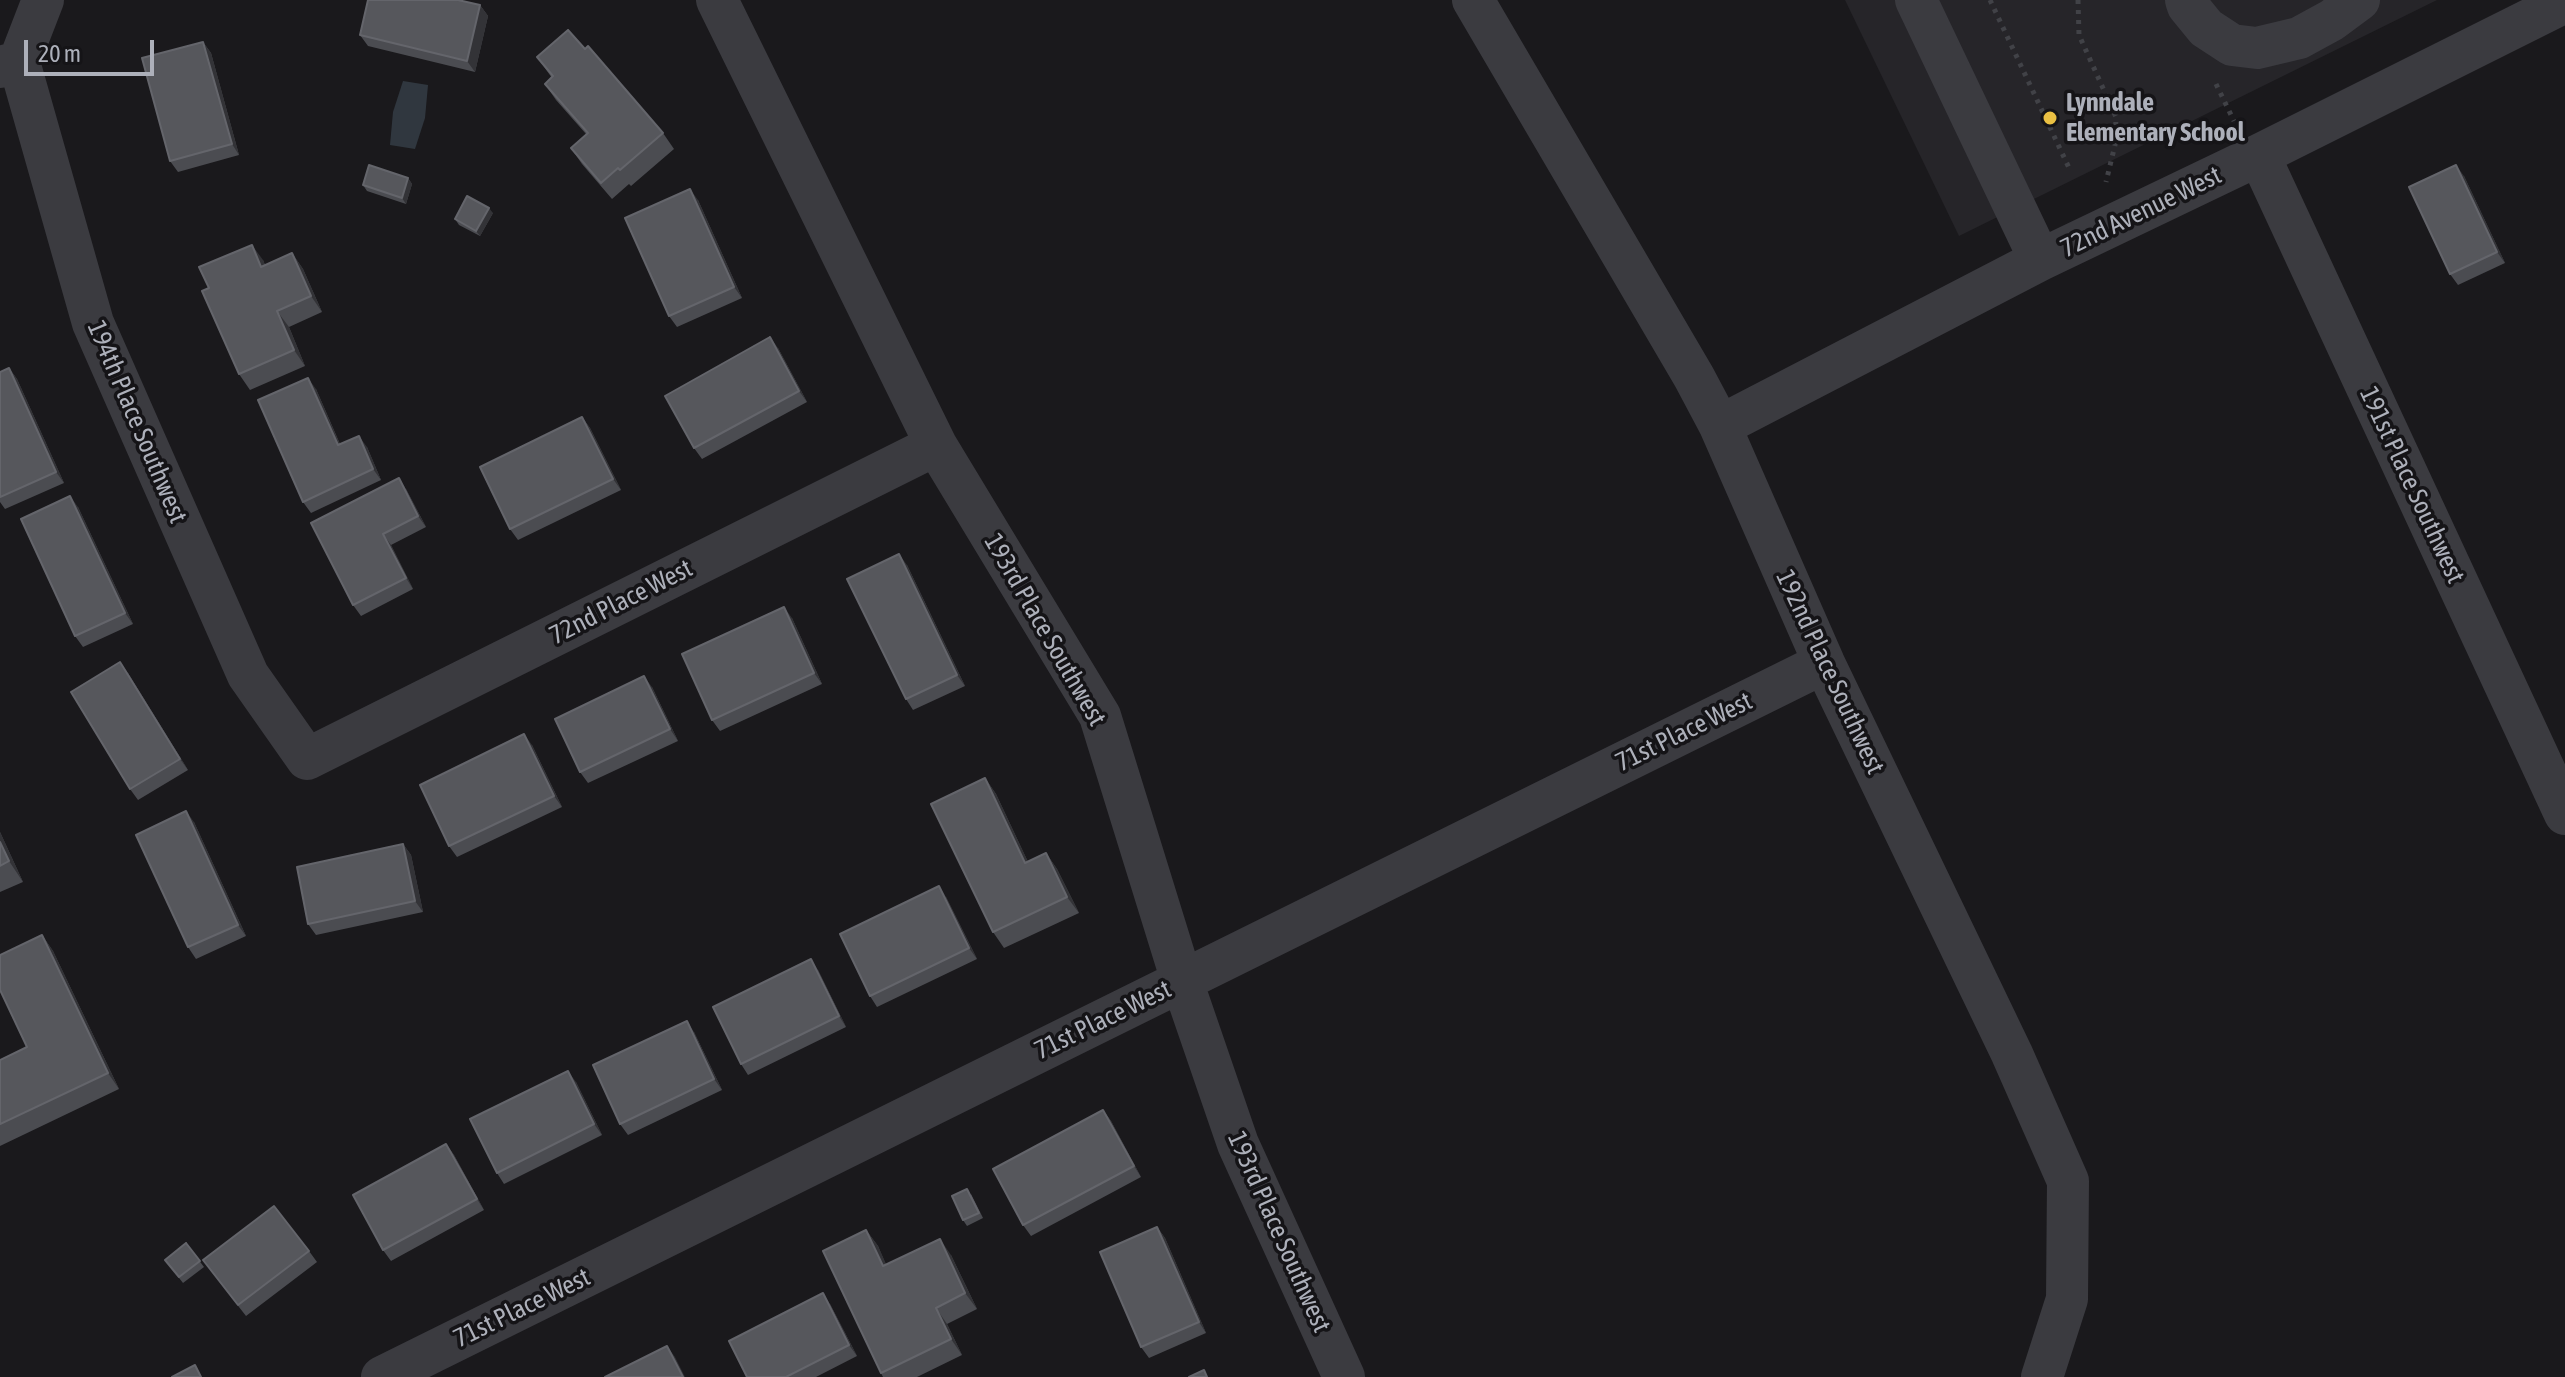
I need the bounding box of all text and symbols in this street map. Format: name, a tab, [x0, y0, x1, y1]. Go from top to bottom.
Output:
scale bar	[28, 24, 158, 74]
text: 20 m	[38, 40, 81, 67]
place label: Lynndale Elementary School	[2066, 87, 2245, 148]
marker: Lynndale Elementary School	[2041, 109, 2059, 127]
street label: 72nd Avenue West	[2056, 160, 2226, 264]
street label: 194th Place Southwest	[80, 316, 194, 528]
street label: 191st Place Southwest	[2353, 382, 2471, 588]
street label: 193rd Place Southwest	[977, 528, 1113, 732]
street label: 72nd Place West	[544, 553, 698, 651]
street label: 192nd Place Southwest	[1769, 565, 1891, 779]
street label: 71st Place West	[1611, 686, 1757, 778]
street label: 71st Place West	[1030, 974, 1176, 1066]
street label: 193rd Place Southwest	[1221, 1127, 1337, 1337]
street label: 71st Place West	[449, 1262, 595, 1354]

